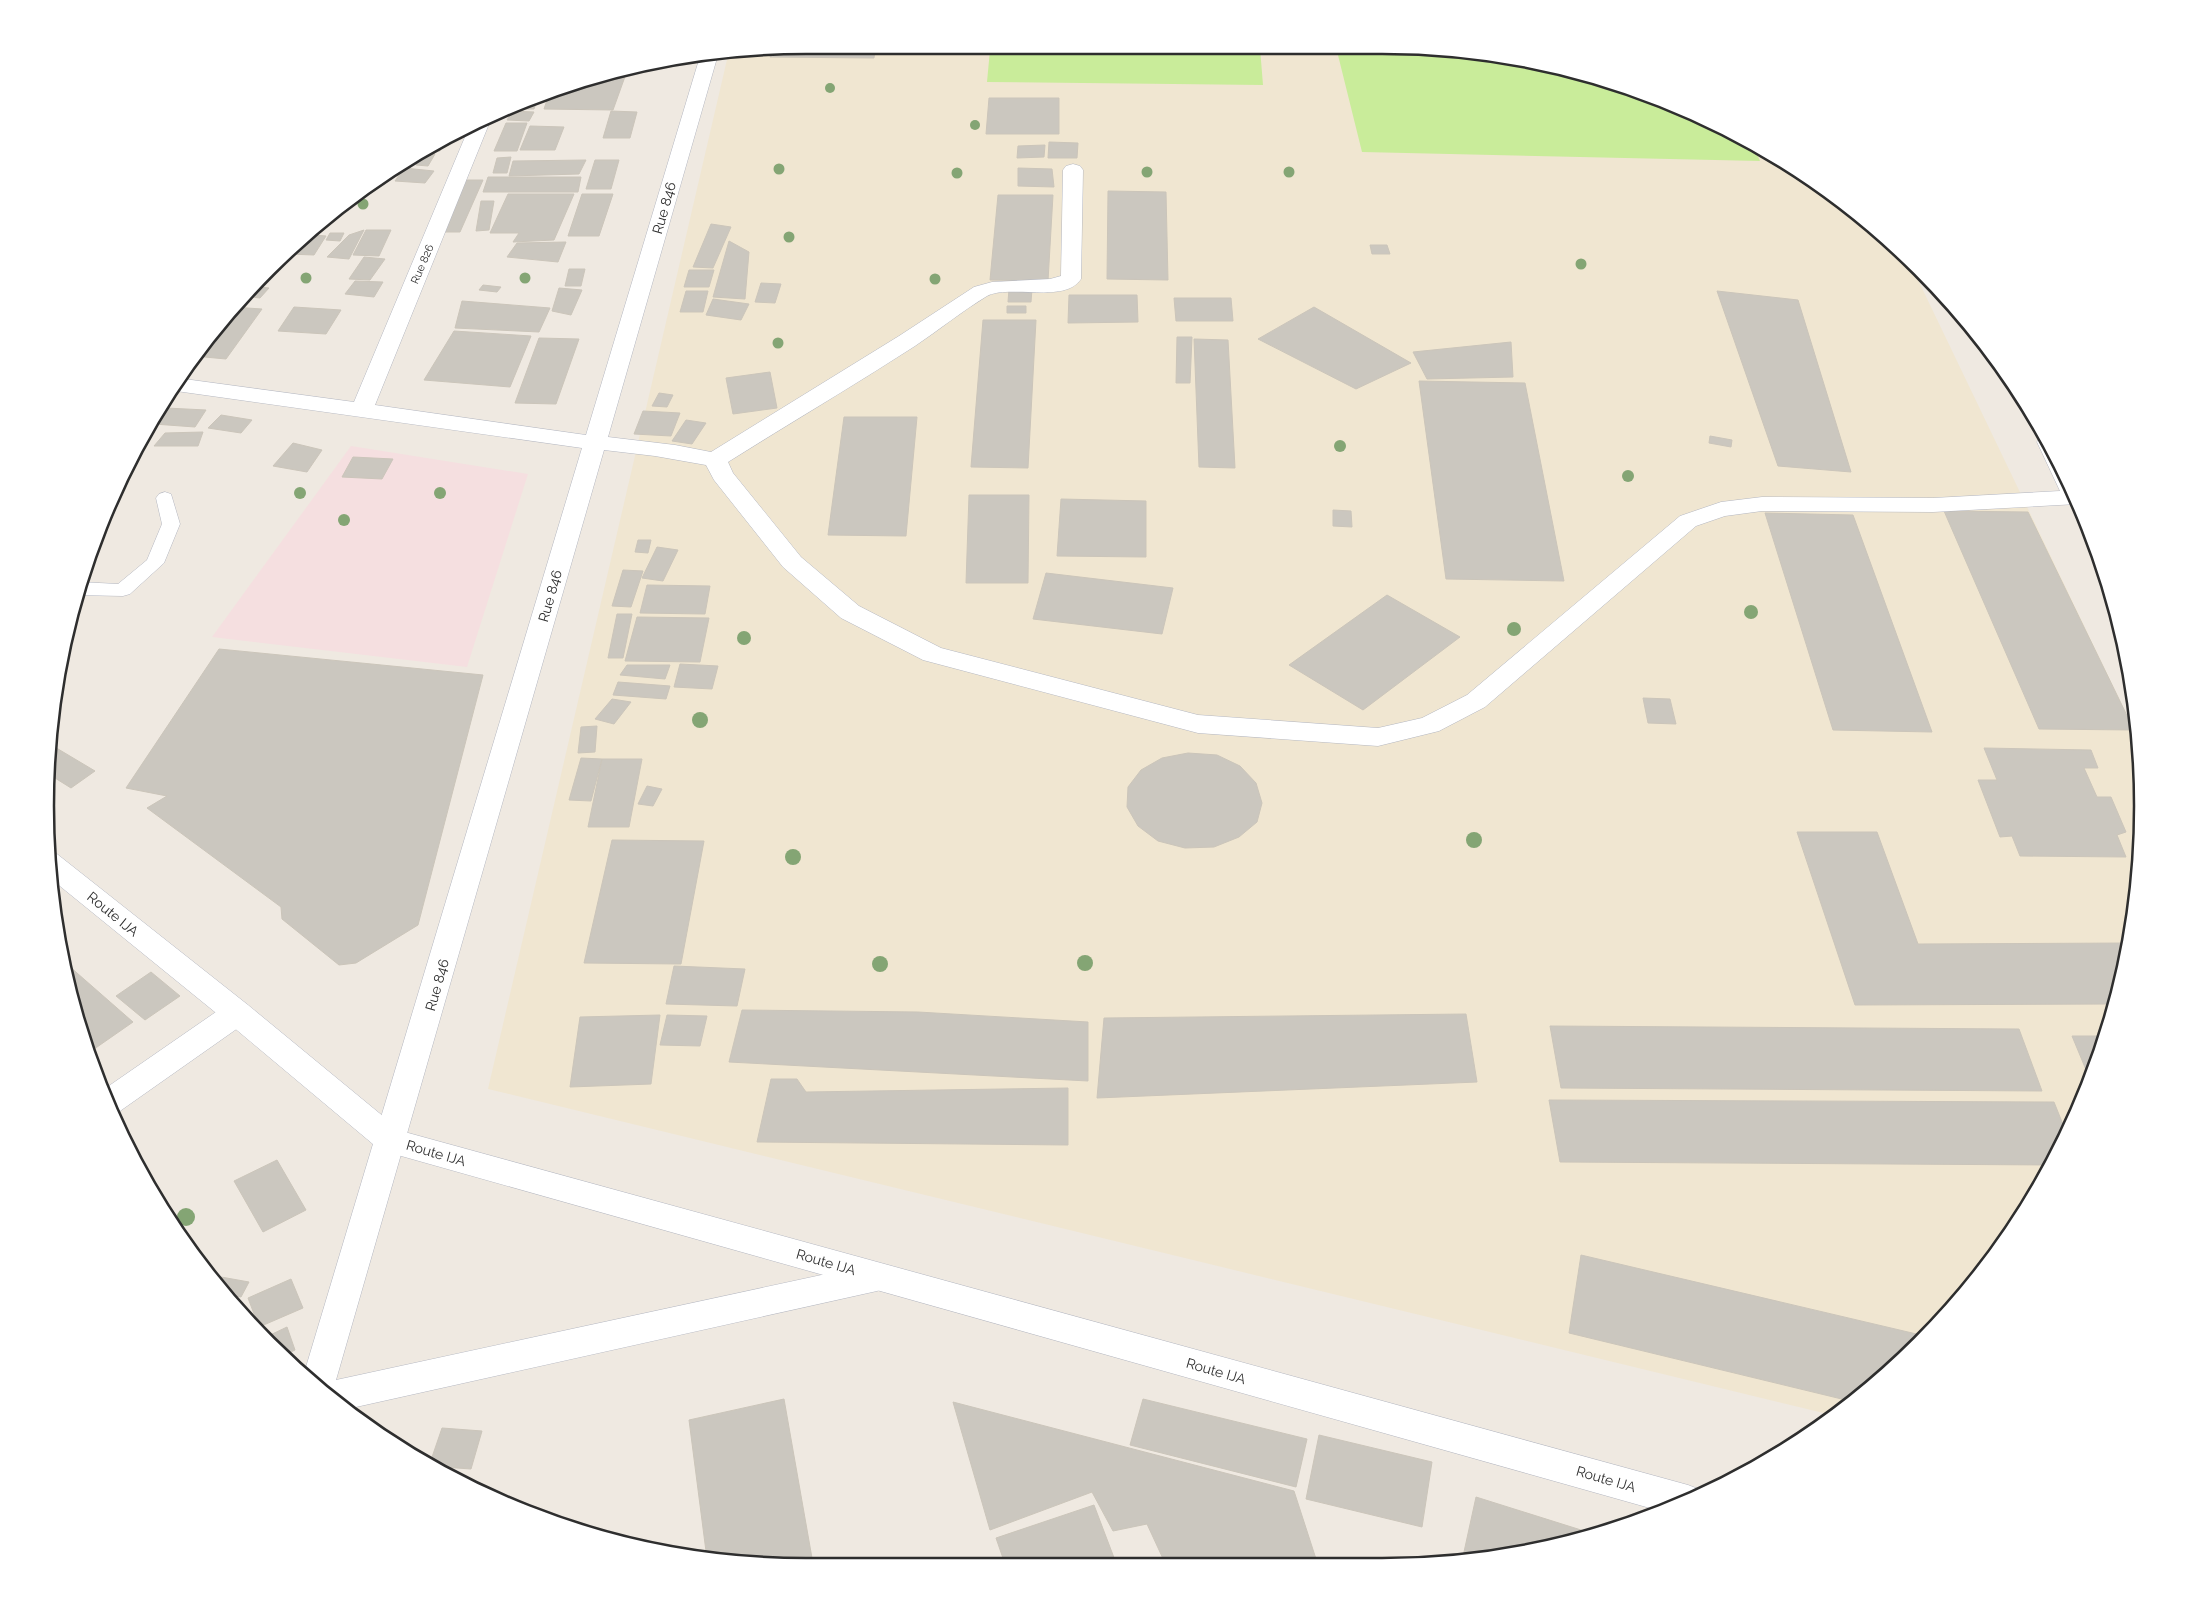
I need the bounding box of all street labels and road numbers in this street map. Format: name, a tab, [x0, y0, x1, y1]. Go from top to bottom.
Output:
street label: Rue 846	[649, 180, 679, 236]
street label: Rue 826	[408, 242, 437, 286]
street label: Rue 846	[535, 568, 565, 624]
street label: Route IJA	[84, 888, 142, 940]
street label: Rue 846	[422, 957, 452, 1013]
street label: Route IJA	[404, 1137, 468, 1169]
street label: Route IJA	[794, 1246, 858, 1278]
street label: Route IJA	[1184, 1355, 1248, 1387]
street label: Route IJA	[1574, 1463, 1638, 1495]

